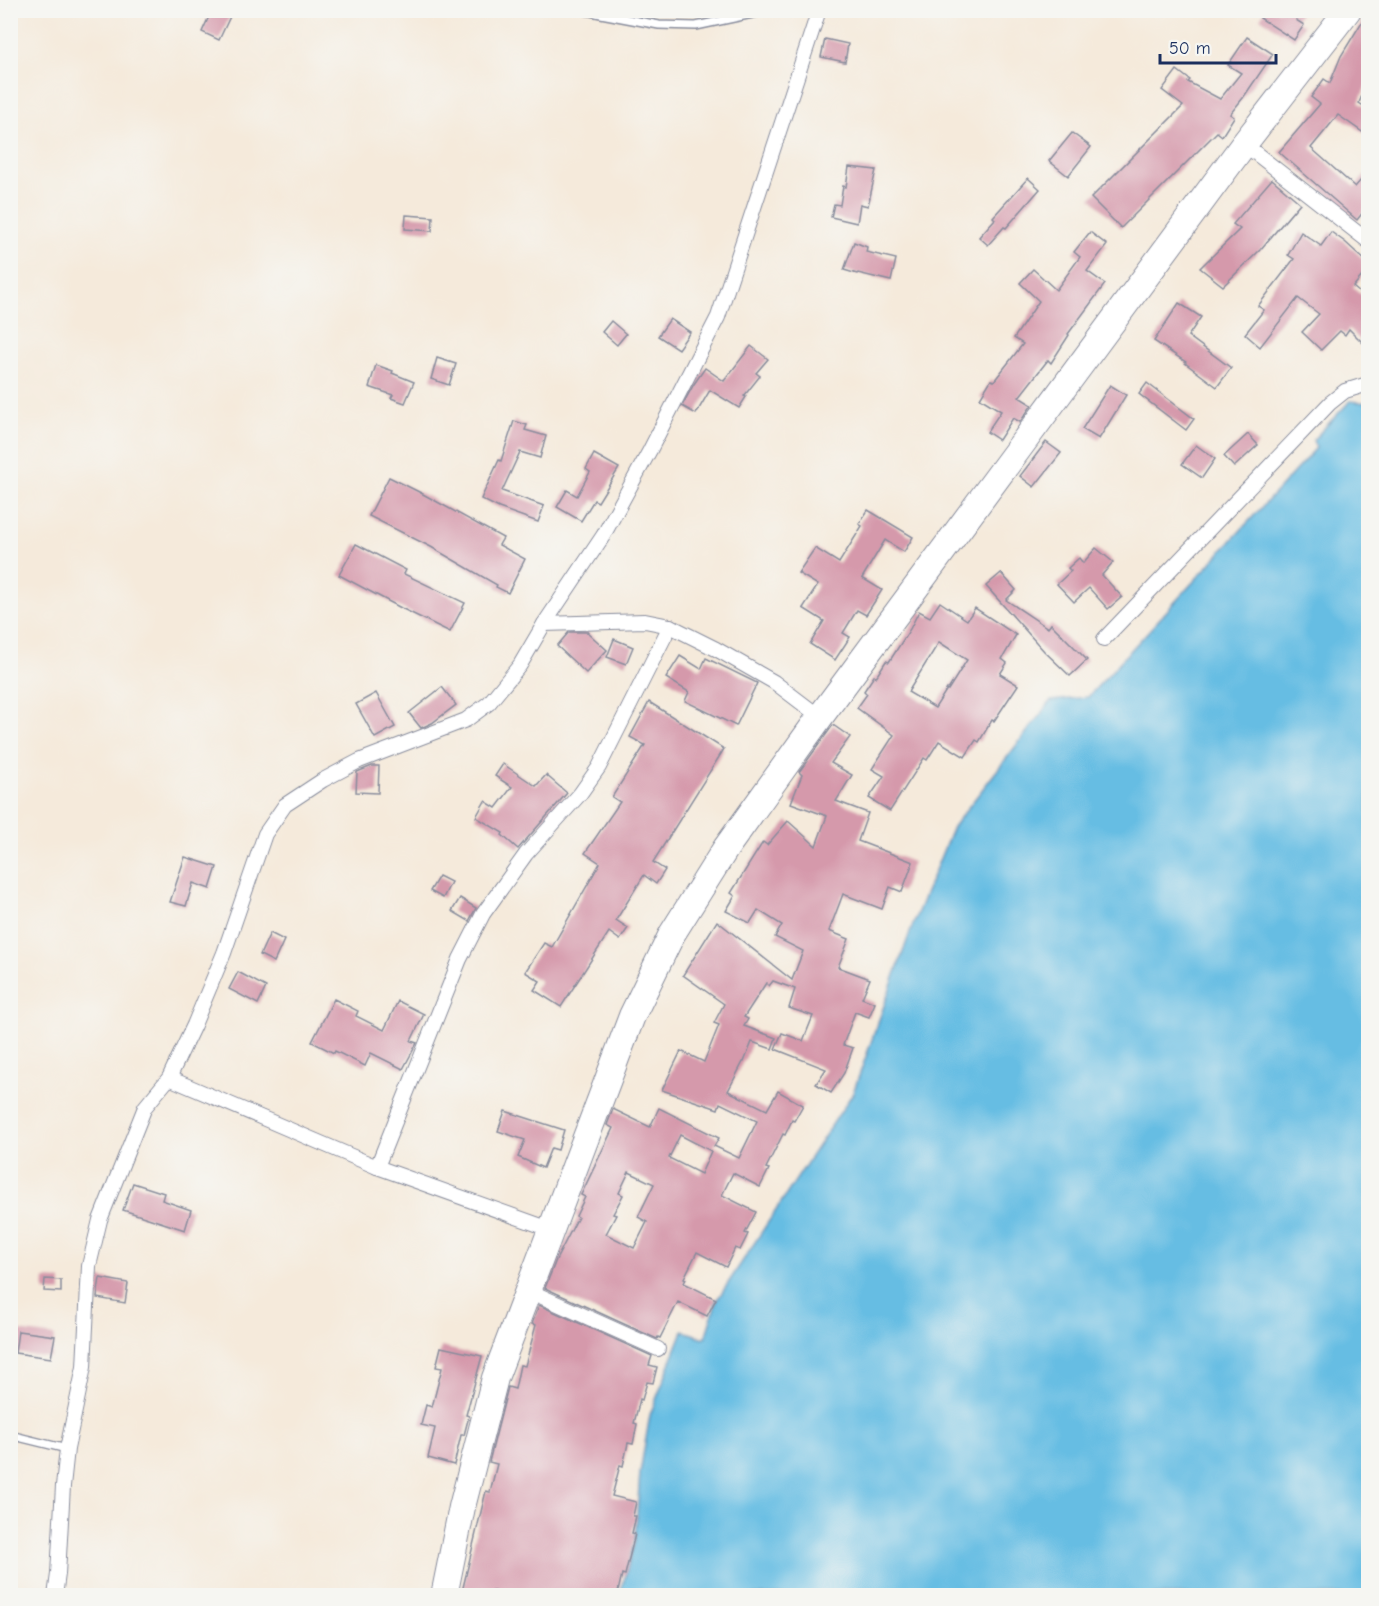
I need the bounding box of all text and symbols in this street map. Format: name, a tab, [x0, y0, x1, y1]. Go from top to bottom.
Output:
scale bar	[1160, 27, 1276, 65]
text: 50 m	[1169, 38, 1211, 59]

